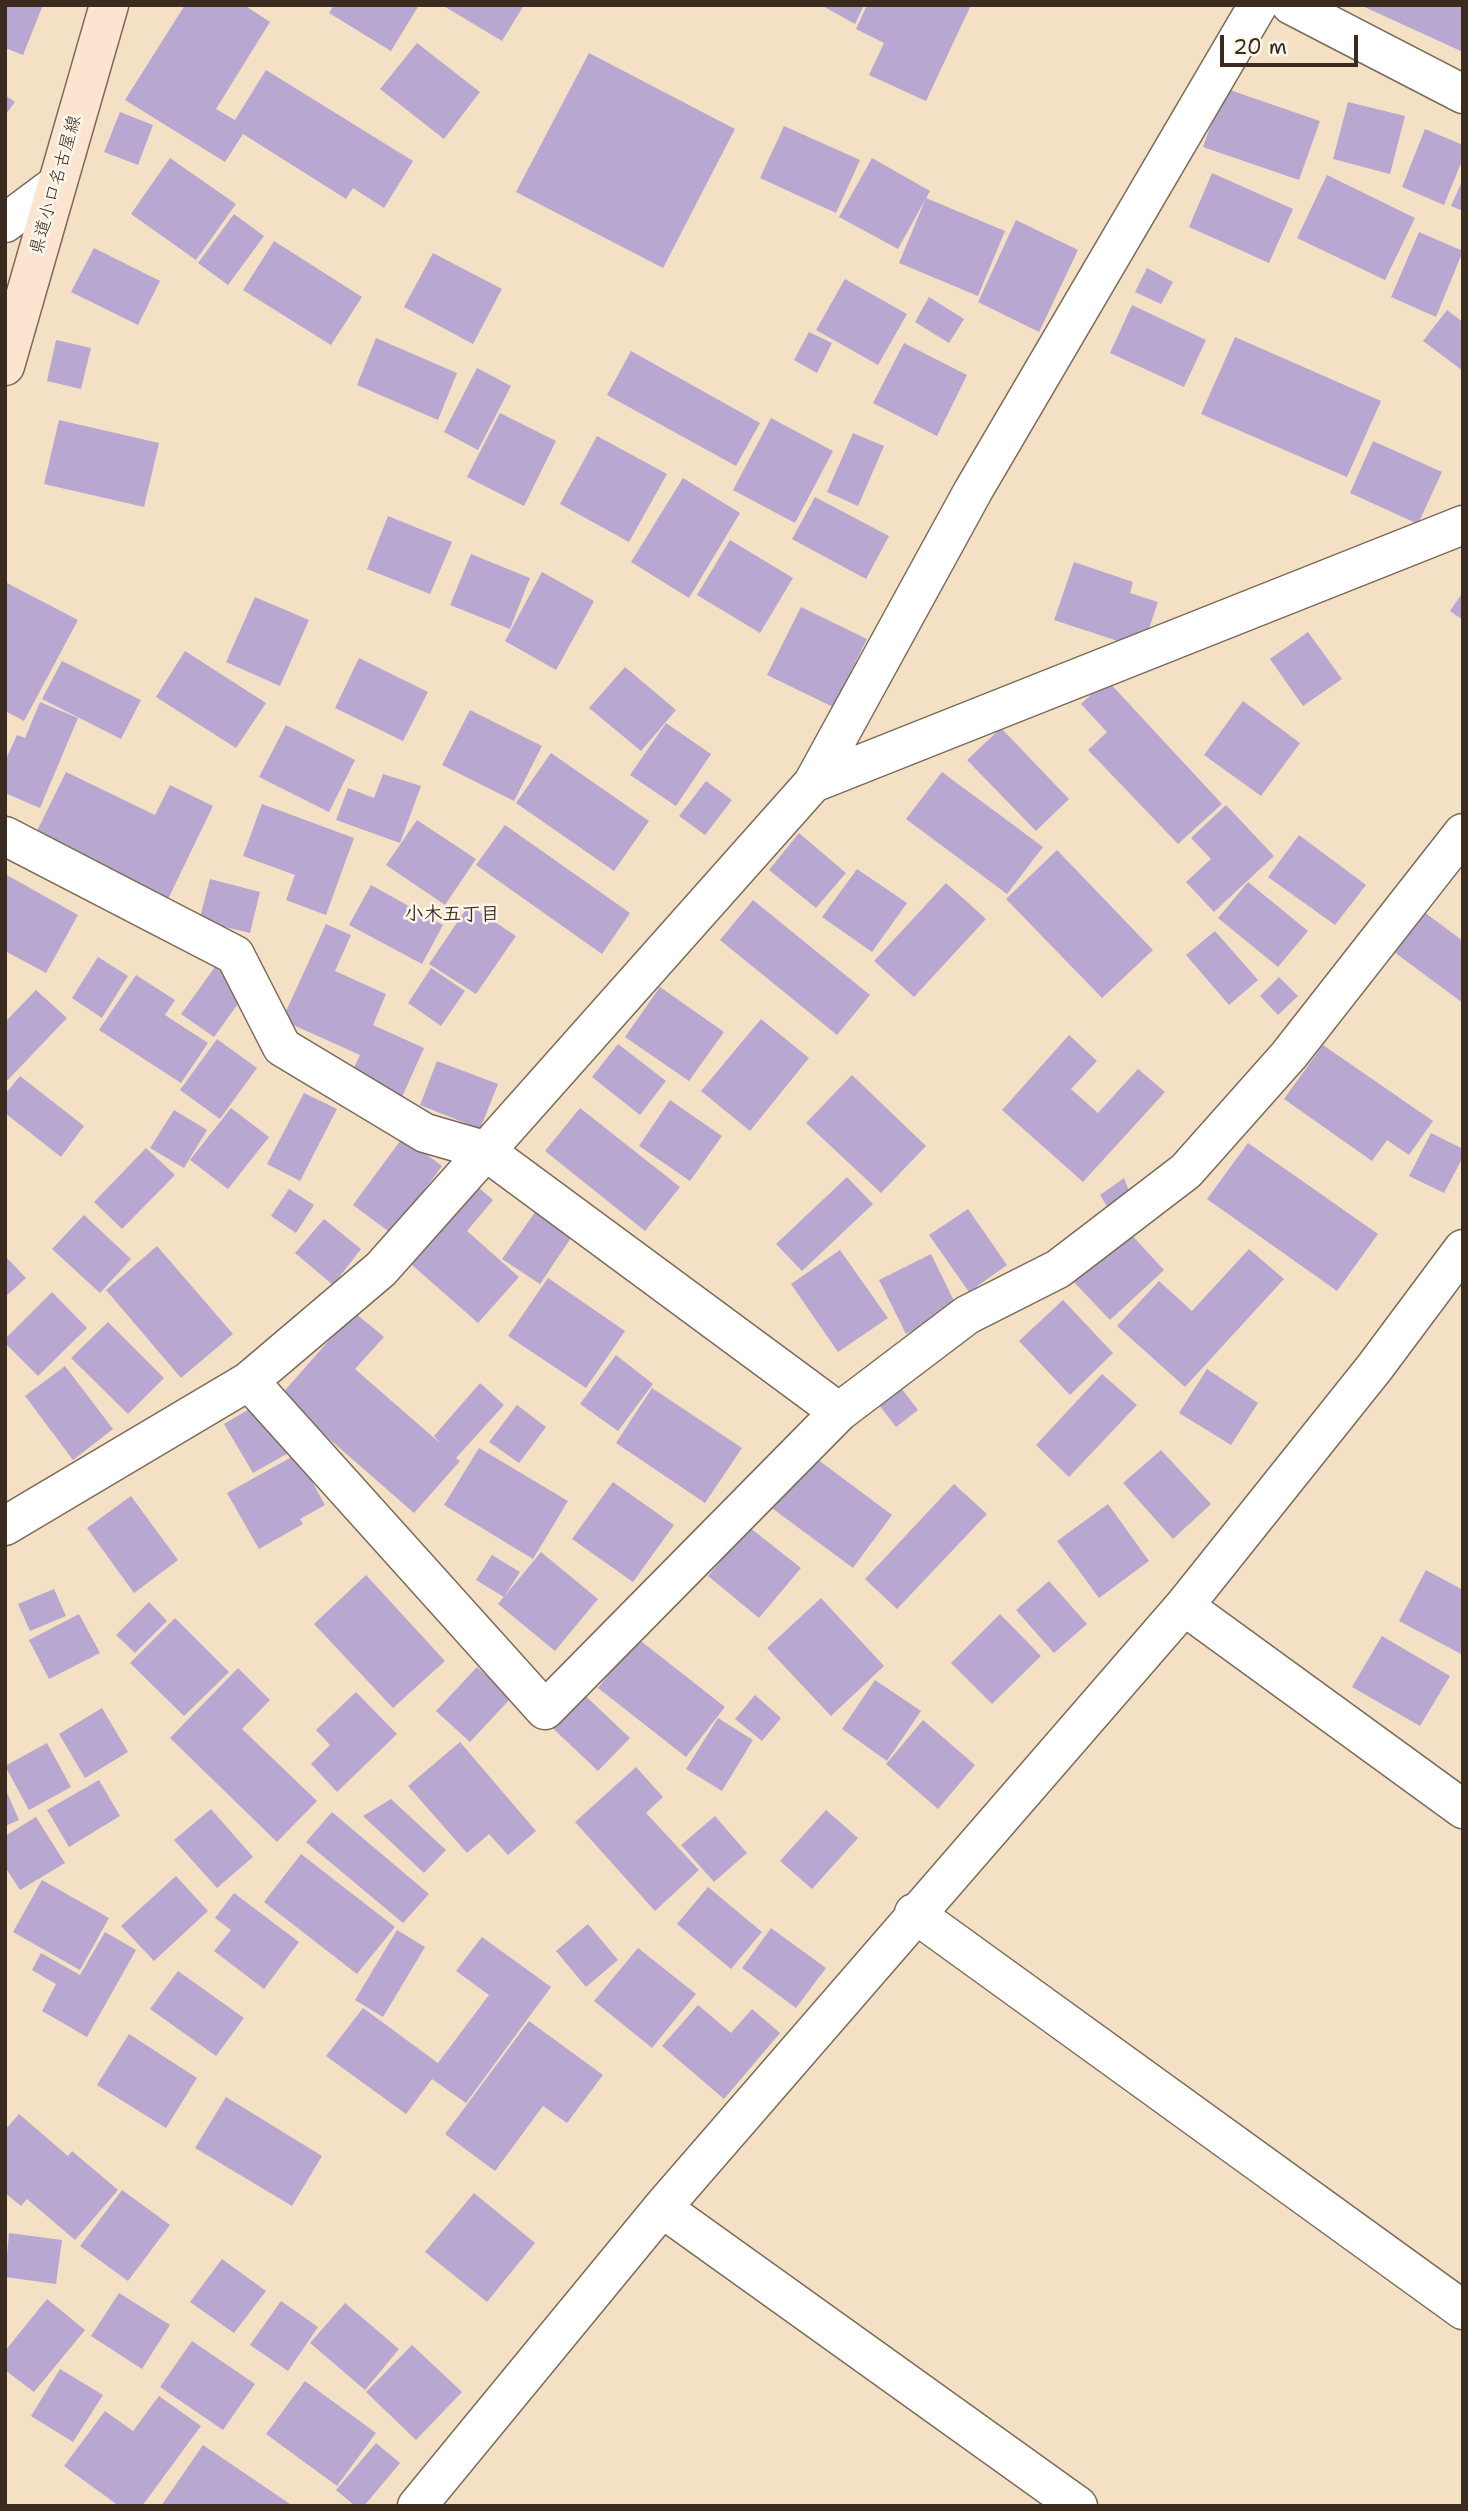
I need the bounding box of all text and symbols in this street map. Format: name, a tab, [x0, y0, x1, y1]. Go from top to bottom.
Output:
scale bar	[1223, 21, 1361, 65]
text: 20 m	[1233, 33, 1287, 61]
street label: 県道小口名古屋線	[26, 113, 86, 257]
district label: 小木五丁目	[405, 904, 499, 926]

